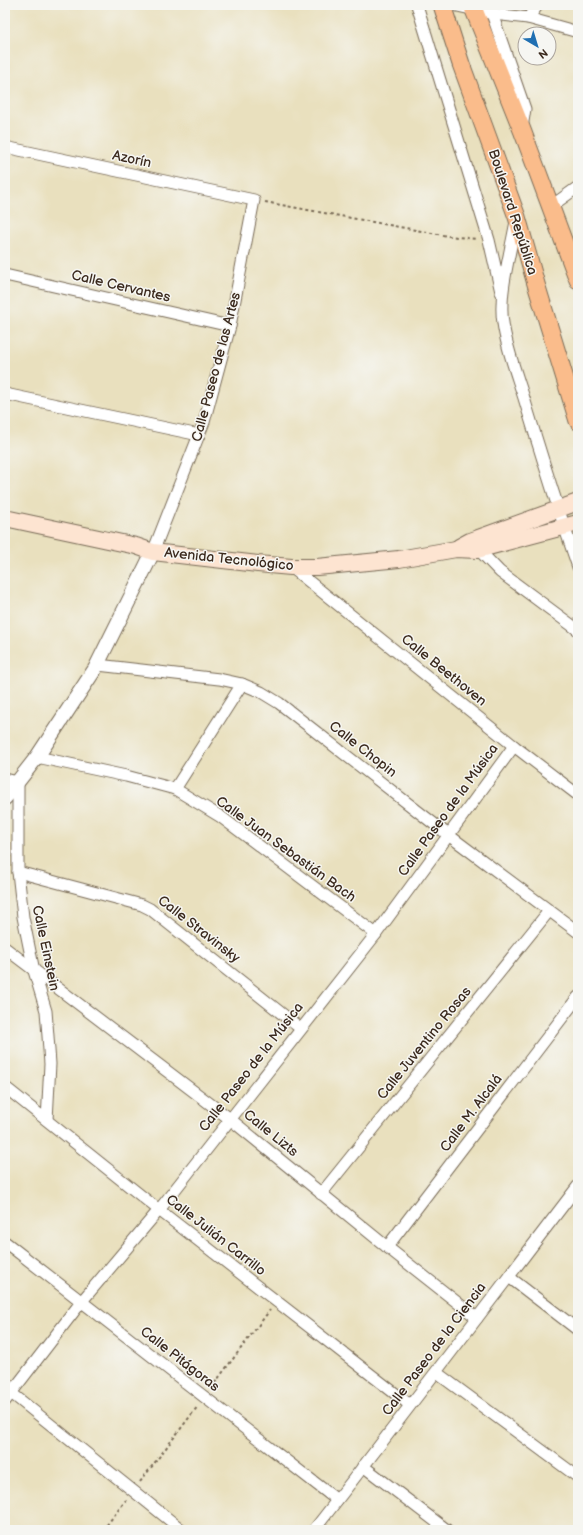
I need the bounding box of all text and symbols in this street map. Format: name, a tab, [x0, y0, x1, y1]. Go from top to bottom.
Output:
north arrow	[517, 26, 557, 66]
text: N	[536, 46, 550, 61]
street label: Azorín	[111, 147, 153, 171]
street label: Boulevard República	[485, 147, 541, 277]
street label: Calle Cervantes	[70, 266, 172, 306]
street label: Calle Paseo de las Artes	[188, 290, 244, 444]
street label: Avenida Tecnológico	[164, 544, 294, 574]
street label: Calle Beethoven	[398, 630, 490, 710]
street label: Calle Chopin	[326, 717, 400, 781]
street label: Calle Paseo de la Música	[394, 740, 502, 879]
street label: Calle Juan Sebastián Bach	[213, 792, 360, 906]
street label: Calle Stravinsky	[155, 892, 244, 967]
street label: Calle Einstein	[29, 904, 63, 992]
street label: Calle Juventino Rosas	[373, 983, 475, 1103]
street label: Calle Paseo de la Música	[195, 999, 307, 1135]
street label: Calle M. Alcalá	[436, 1071, 506, 1155]
street label: Calle Lizts	[240, 1106, 302, 1160]
street label: Calle Julián Carrillo	[163, 1191, 269, 1279]
street label: Calle Paseo de la Ciencia	[378, 1279, 490, 1419]
street label: Calle Pitágoras	[137, 1323, 223, 1395]

